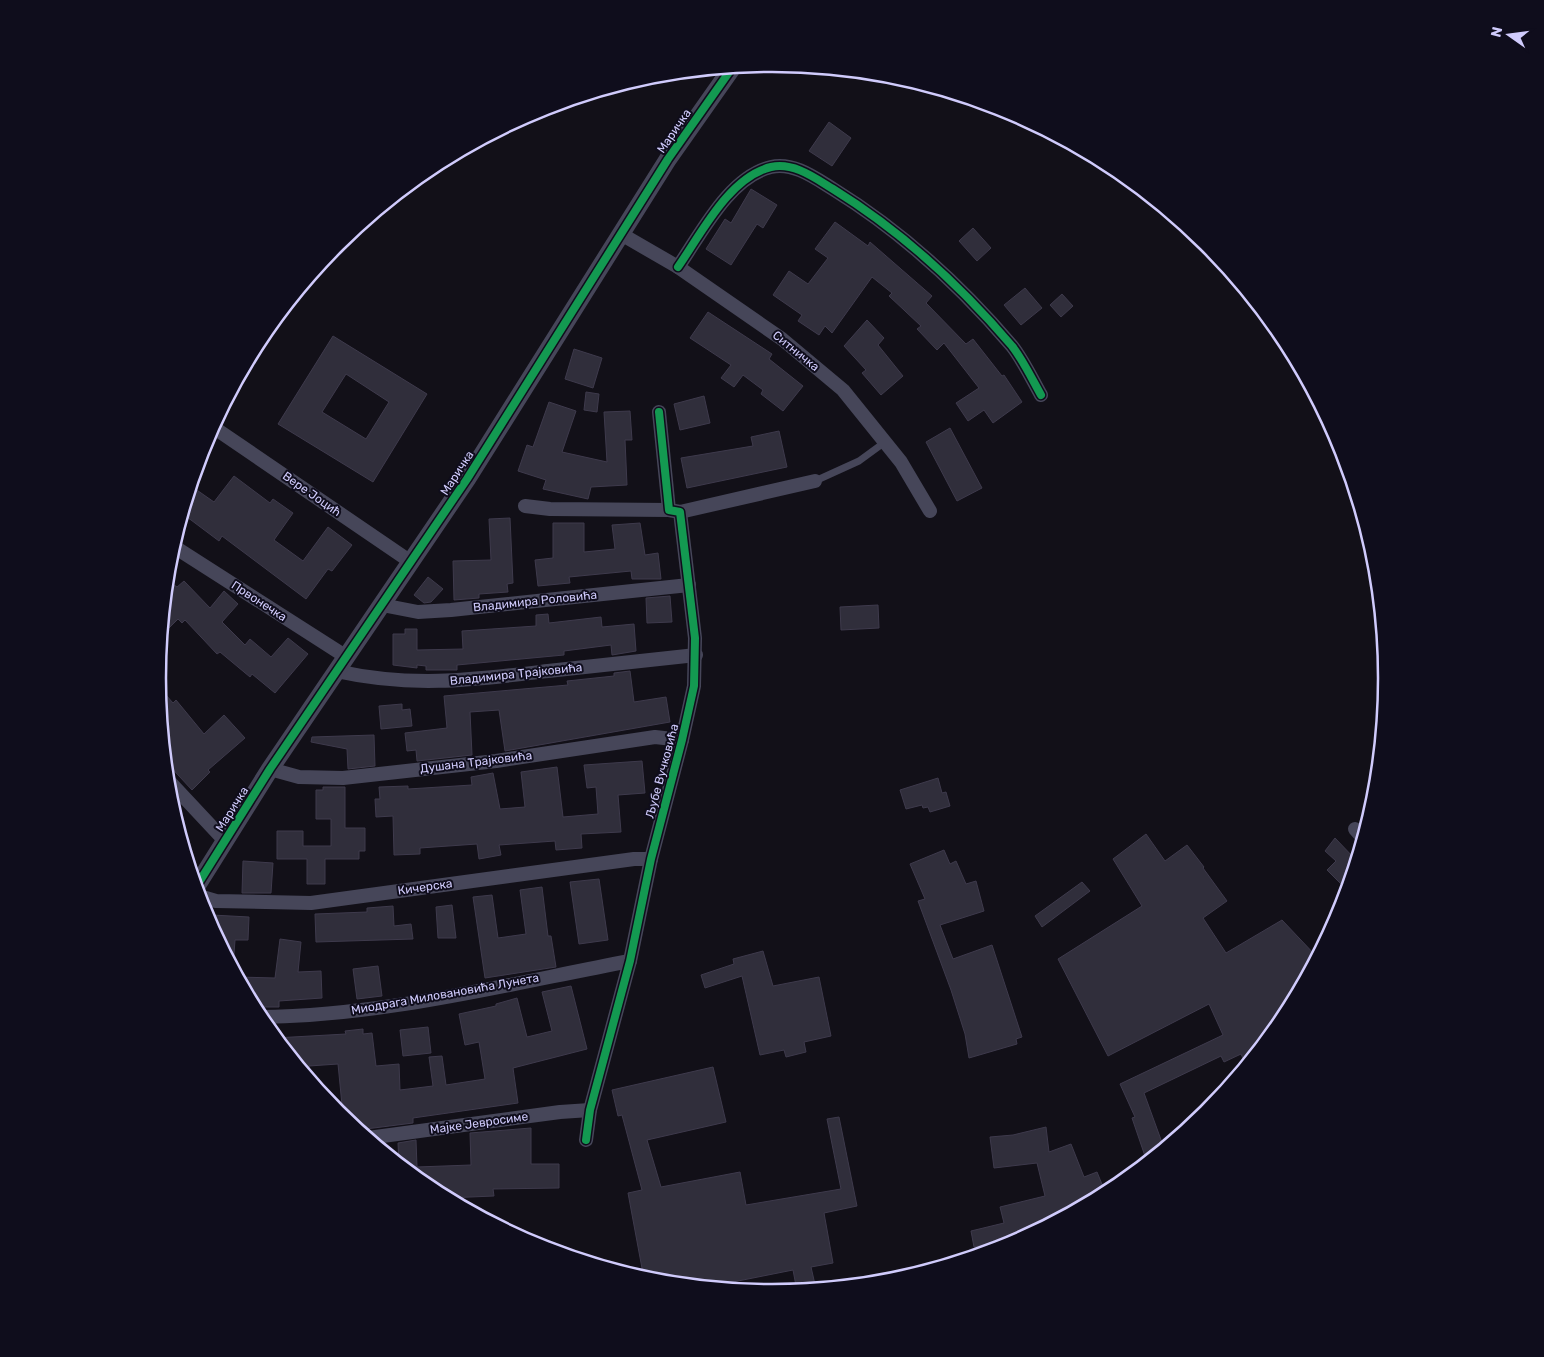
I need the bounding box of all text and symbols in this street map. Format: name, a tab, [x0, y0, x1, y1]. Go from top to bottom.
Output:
north arrow	[1484, 10, 1534, 60]
text: N	[1487, 25, 1506, 39]
street label: Маричка	[654, 106, 694, 156]
street label: Ситничка	[770, 328, 822, 374]
street label: Маричка	[437, 448, 477, 498]
street label: Вере Јоцић	[280, 469, 344, 519]
street label: Првонечка	[229, 578, 289, 624]
street label: Владимира Роловића	[472, 588, 598, 614]
street label: Владимира Трајковића	[449, 660, 583, 688]
street label: Љубе Вучковића	[643, 722, 681, 820]
street label: Душана Трајковића	[419, 748, 533, 776]
street label: Маричка	[213, 784, 251, 834]
street label: Кичерска	[397, 876, 453, 898]
street label: Миодрага Миловановића Лунета	[350, 971, 540, 1017]
street label: Мајке Јевросиме	[429, 1109, 529, 1137]

